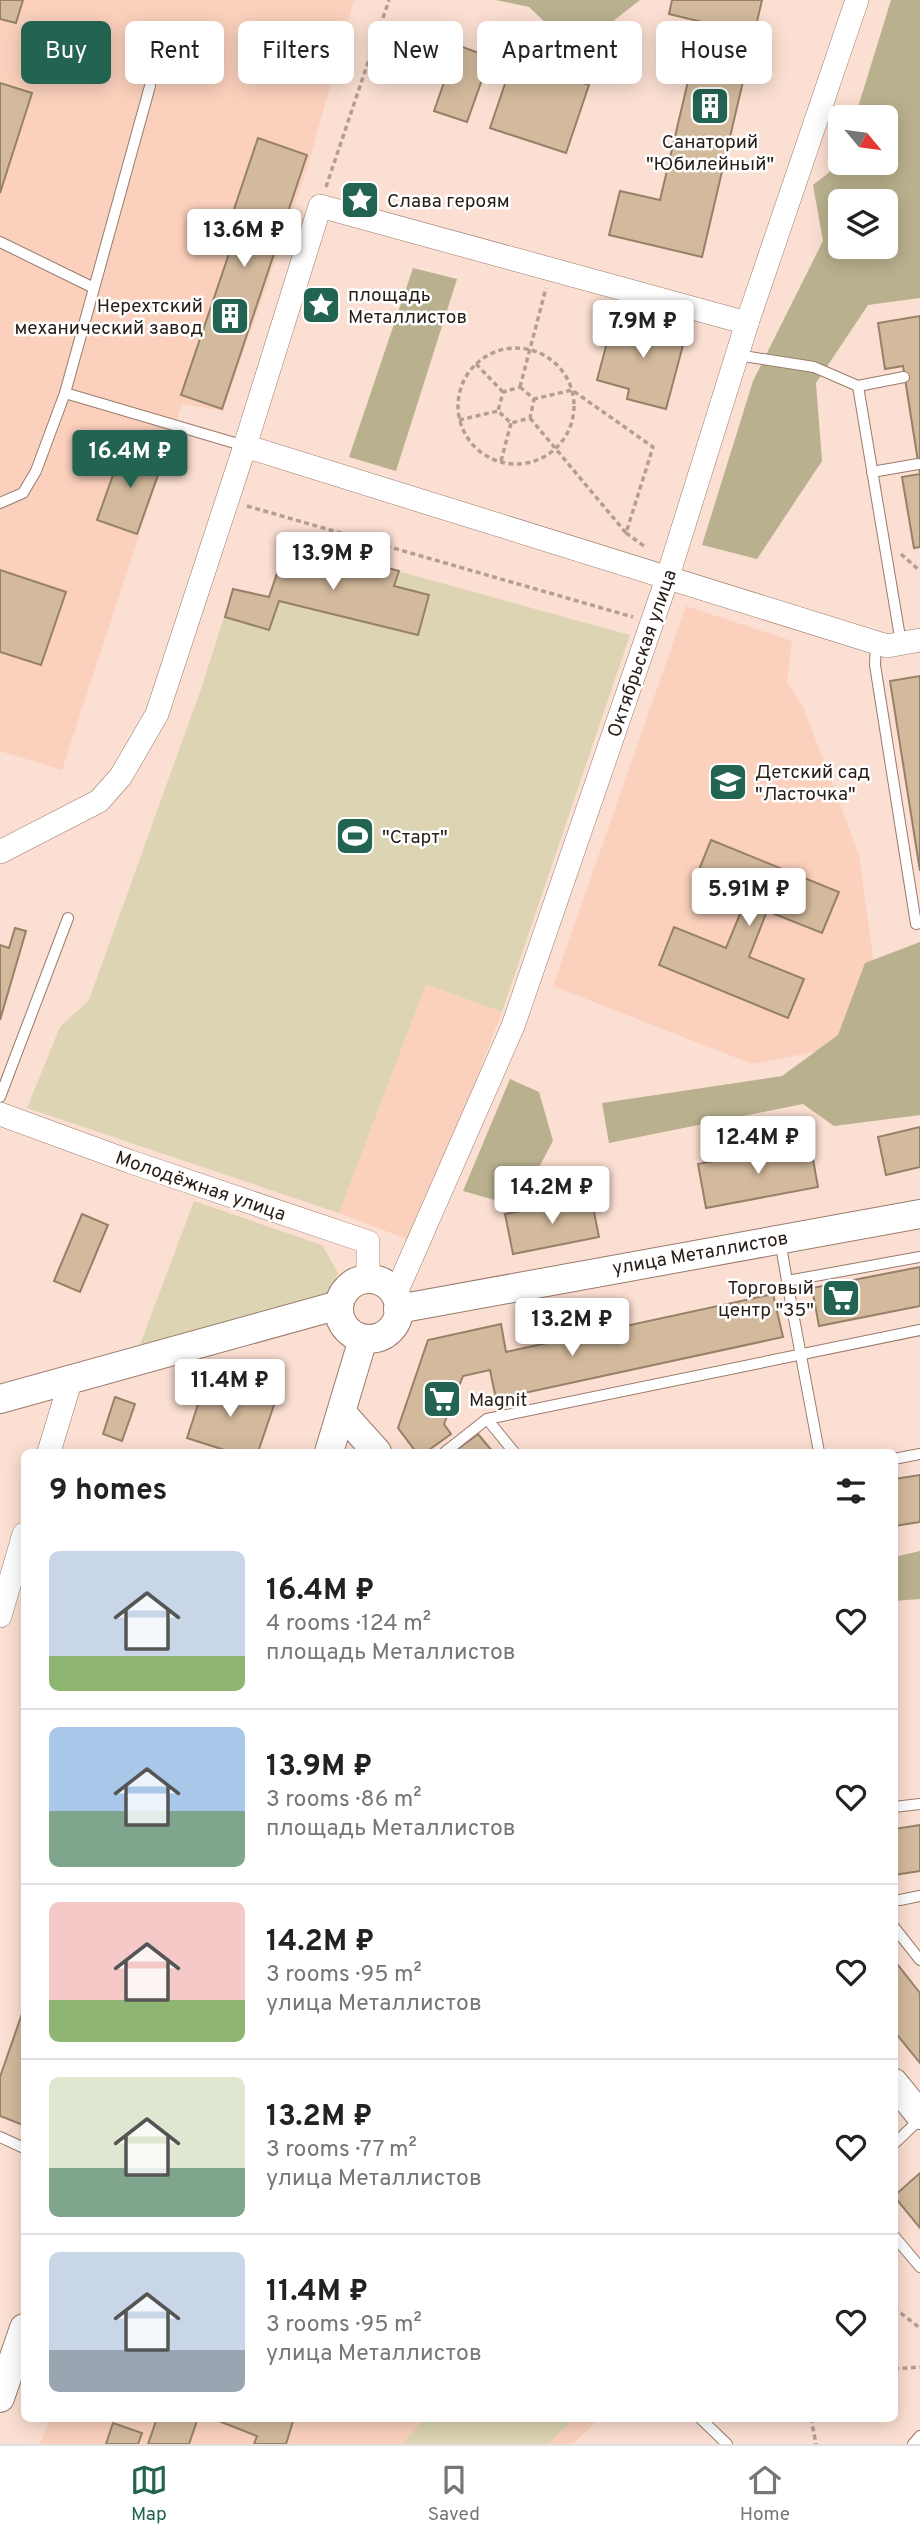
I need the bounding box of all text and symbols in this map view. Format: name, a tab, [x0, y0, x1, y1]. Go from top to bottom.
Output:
chip: Buy	[21, 21, 111, 84]
chip: Rent	[125, 21, 224, 84]
chip: Filters	[238, 21, 354, 84]
chip: New	[368, 21, 463, 84]
chip: Apartment	[477, 21, 642, 84]
chip: House	[656, 21, 772, 84]
building icon: Санаторий "Юбилейный"	[689, 85, 731, 127]
north arrow	[828, 105, 898, 175]
map controls	[828, 105, 898, 259]
place label: Санаторий "Юбилейный"	[646, 131, 774, 177]
place icon: Слава героям	[339, 179, 381, 221]
button: layers	[828, 189, 898, 259]
place label: Слава героям	[387, 190, 510, 214]
pin: 13.6M ₽	[179, 210, 309, 269]
text: 13.6M ₽	[203, 217, 285, 246]
place icon: площадь Металлистов	[300, 284, 342, 326]
place label: площадь Металлистов	[348, 284, 467, 330]
place label: Нерехтский механический завод	[14, 295, 203, 341]
building icon: Нерехтский механический завод	[209, 295, 251, 337]
pin: 7.9M ₽	[586, 300, 700, 360]
text: 7.9M ₽	[609, 308, 677, 337]
pin: 16.4M ₽	[65, 430, 195, 490]
text: 16.4M ₽	[88, 438, 172, 467]
pin: 13.9M ₽	[268, 532, 398, 592]
text: 13.9M ₽	[292, 540, 374, 569]
street label: Октябрьская улица	[603, 567, 683, 741]
school or university icon: Детский сад "Ласточка"	[707, 761, 749, 803]
place label: Детский сад "Ласточка"	[755, 761, 870, 807]
sports icon: "Старт"	[334, 815, 376, 857]
place label: "Старт"	[382, 826, 448, 850]
pin: 5.91M ₽	[684, 869, 814, 928]
text: 5.91M ₽	[708, 876, 790, 905]
pin: 12.4M ₽	[693, 1116, 823, 1176]
text: 12.4M ₽	[716, 1124, 800, 1153]
street label: Молодёжная улица	[112, 1146, 289, 1227]
pin: 14.2M ₽	[487, 1166, 617, 1226]
text: 14.2M ₽	[510, 1174, 594, 1203]
street label: улица Металлистов	[610, 1227, 790, 1281]
place label: Торговый центр "35"	[718, 1277, 814, 1323]
supermarket icon: Торговый центр "35"	[820, 1277, 862, 1319]
pin: 13.2M ₽	[507, 1298, 637, 1358]
text: 13.2M ₽	[531, 1306, 613, 1335]
pin: 11.4M ₽	[165, 1360, 295, 1419]
text: 11.4M ₽	[191, 1367, 269, 1396]
supermarket icon: Magnit	[421, 1378, 463, 1420]
place label: Magnit	[469, 1389, 528, 1413]
icon: filters	[832, 1472, 870, 1510]
text: 9 homes	[49, 1473, 167, 1510]
text: 16.4M ₽	[266, 1573, 375, 1610]
icon: home	[105, 1579, 189, 1663]
icon: heart	[832, 1602, 870, 1640]
text: 4 rooms · 124 m²	[266, 1610, 431, 1639]
text: площадь Металлистов	[266, 1639, 516, 1668]
text: 13.9M ₽	[266, 1749, 373, 1786]
icon: home	[105, 1755, 189, 1839]
icon: heart	[832, 1778, 870, 1816]
text: 3 rooms · 86 m²	[266, 1786, 422, 1815]
text: площадь Металлистов	[266, 1815, 516, 1844]
text: 14.2M ₽	[266, 1924, 374, 1961]
icon: home	[105, 1930, 189, 2014]
icon: heart	[832, 1953, 870, 1991]
text: 3 rooms · 95 m²	[266, 1961, 422, 1990]
text: улица Металлистов	[266, 1990, 482, 2019]
text: 13.2M ₽	[266, 2099, 372, 2136]
icon: home	[105, 2105, 189, 2189]
icon: heart	[832, 2128, 870, 2166]
text: 3 rooms · 77 m²	[266, 2136, 417, 2165]
text: улица Металлистов	[266, 2165, 482, 2194]
text: 11.4M ₽	[266, 2274, 368, 2311]
icon: home	[105, 2280, 189, 2364]
icon: heart	[832, 2303, 870, 2341]
text: 3 rooms · 95 m²	[266, 2311, 422, 2340]
text: улица Металлистов	[266, 2340, 482, 2369]
tab: Map	[130, 2461, 168, 2527]
tab: Saved	[428, 2461, 480, 2527]
tab: Home	[740, 2461, 790, 2527]

